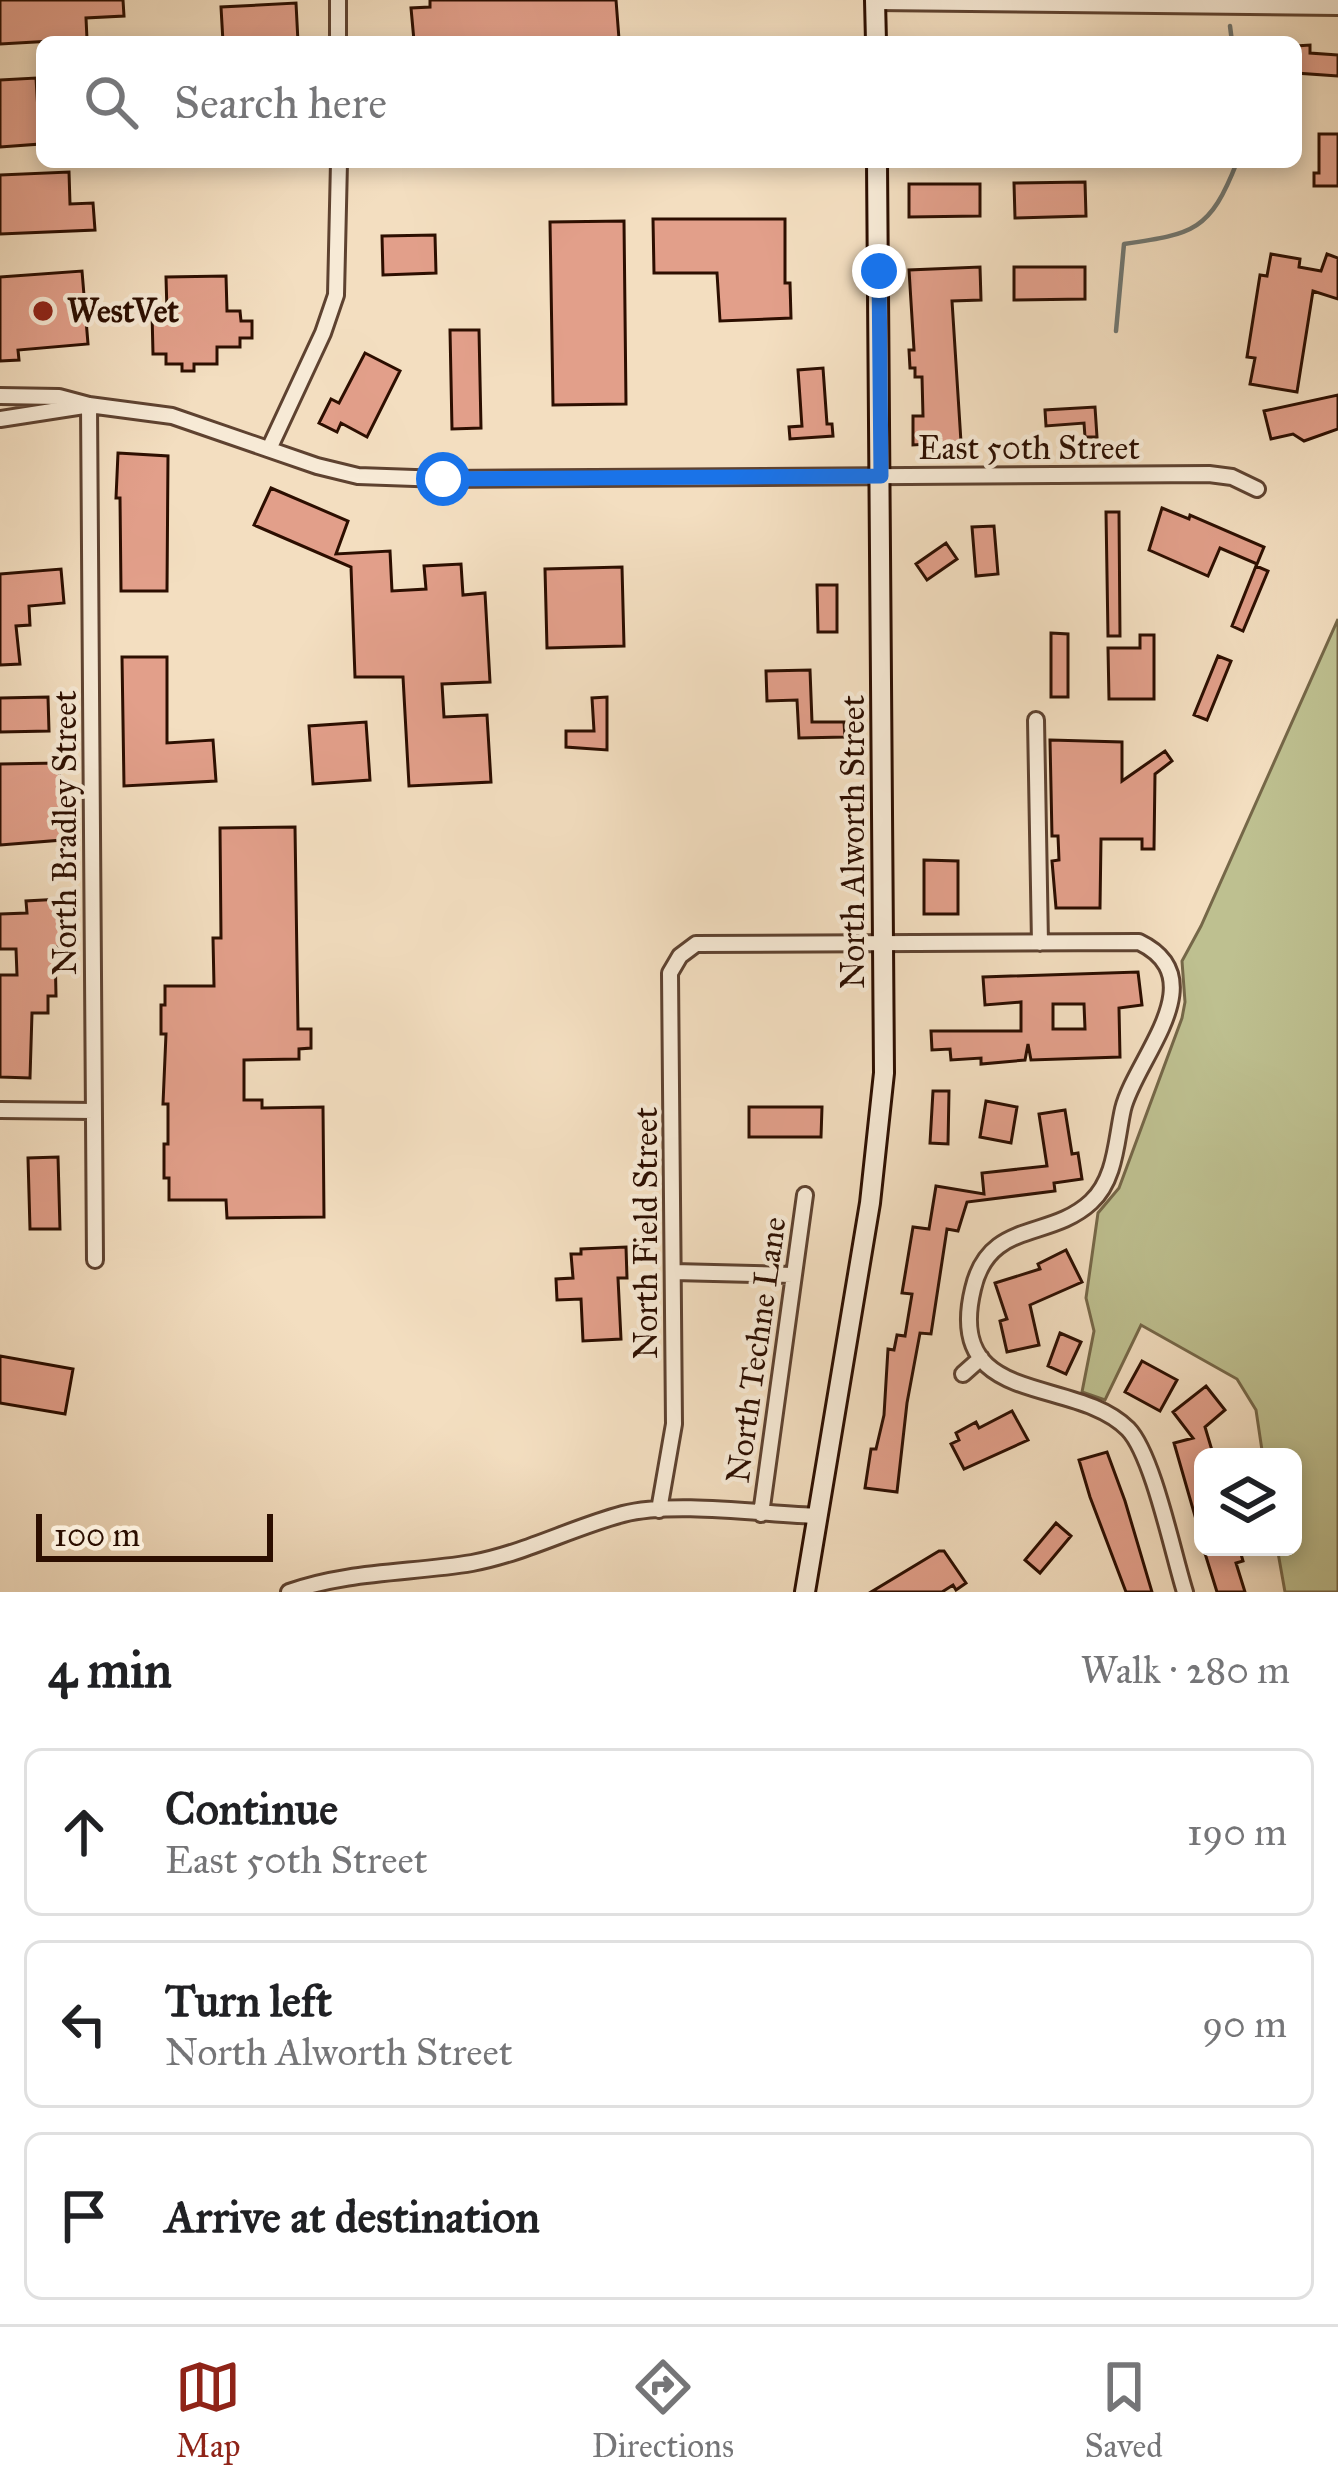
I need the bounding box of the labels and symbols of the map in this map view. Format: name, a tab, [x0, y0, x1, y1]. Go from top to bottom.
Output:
route end	[852, 244, 906, 298]
place label: WestVet	[67, 291, 179, 331]
marker: WestVet	[30, 298, 56, 324]
street label: East 50th Street	[918, 428, 1140, 468]
route start	[416, 452, 470, 506]
street label: North Bradley Street	[45, 690, 85, 976]
street label: North Alworth Street	[833, 695, 873, 989]
street label: North Field Street	[626, 1106, 666, 1359]
street label: North Techne Lane	[718, 1214, 794, 1486]
scale bar	[36, 1508, 273, 1561]

